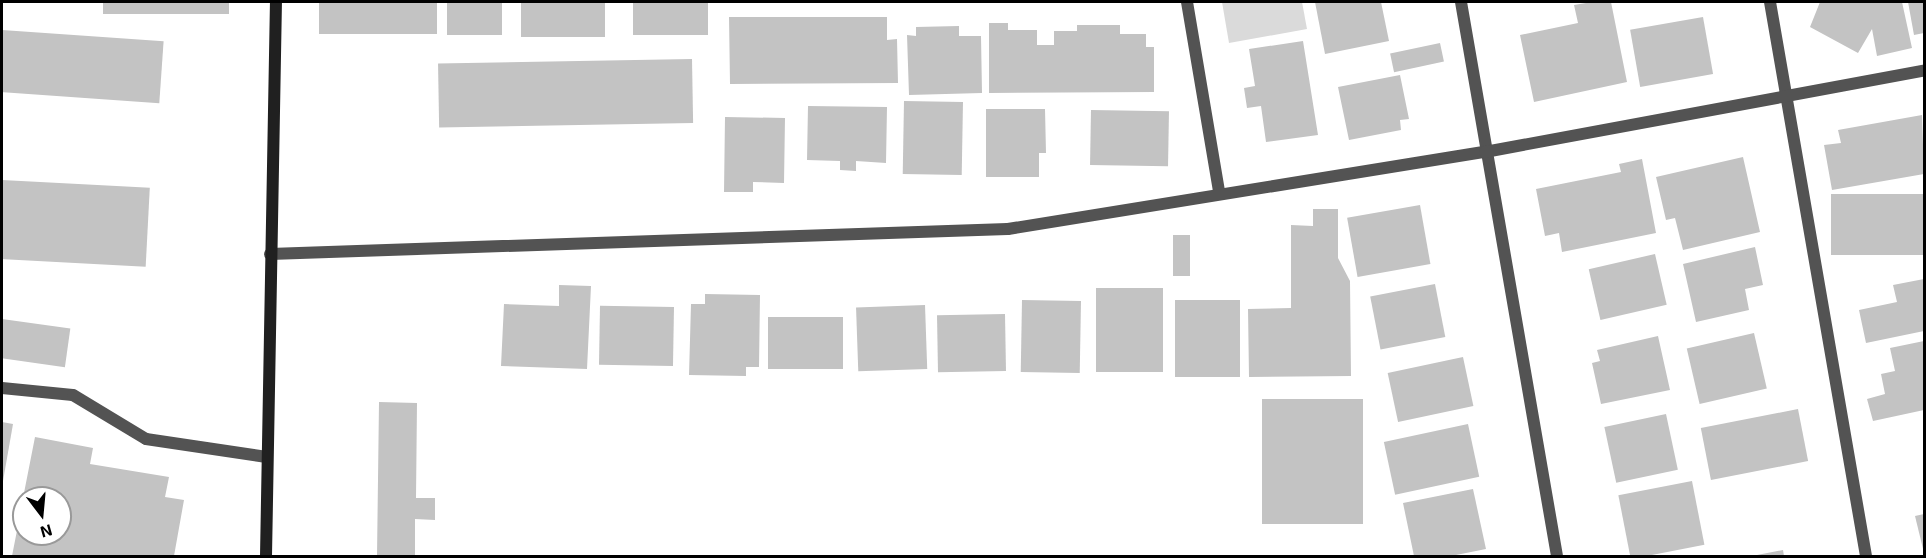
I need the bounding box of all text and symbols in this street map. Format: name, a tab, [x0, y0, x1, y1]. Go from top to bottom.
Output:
north arrow	[12, 486, 72, 546]
text: N	[38, 521, 55, 543]

